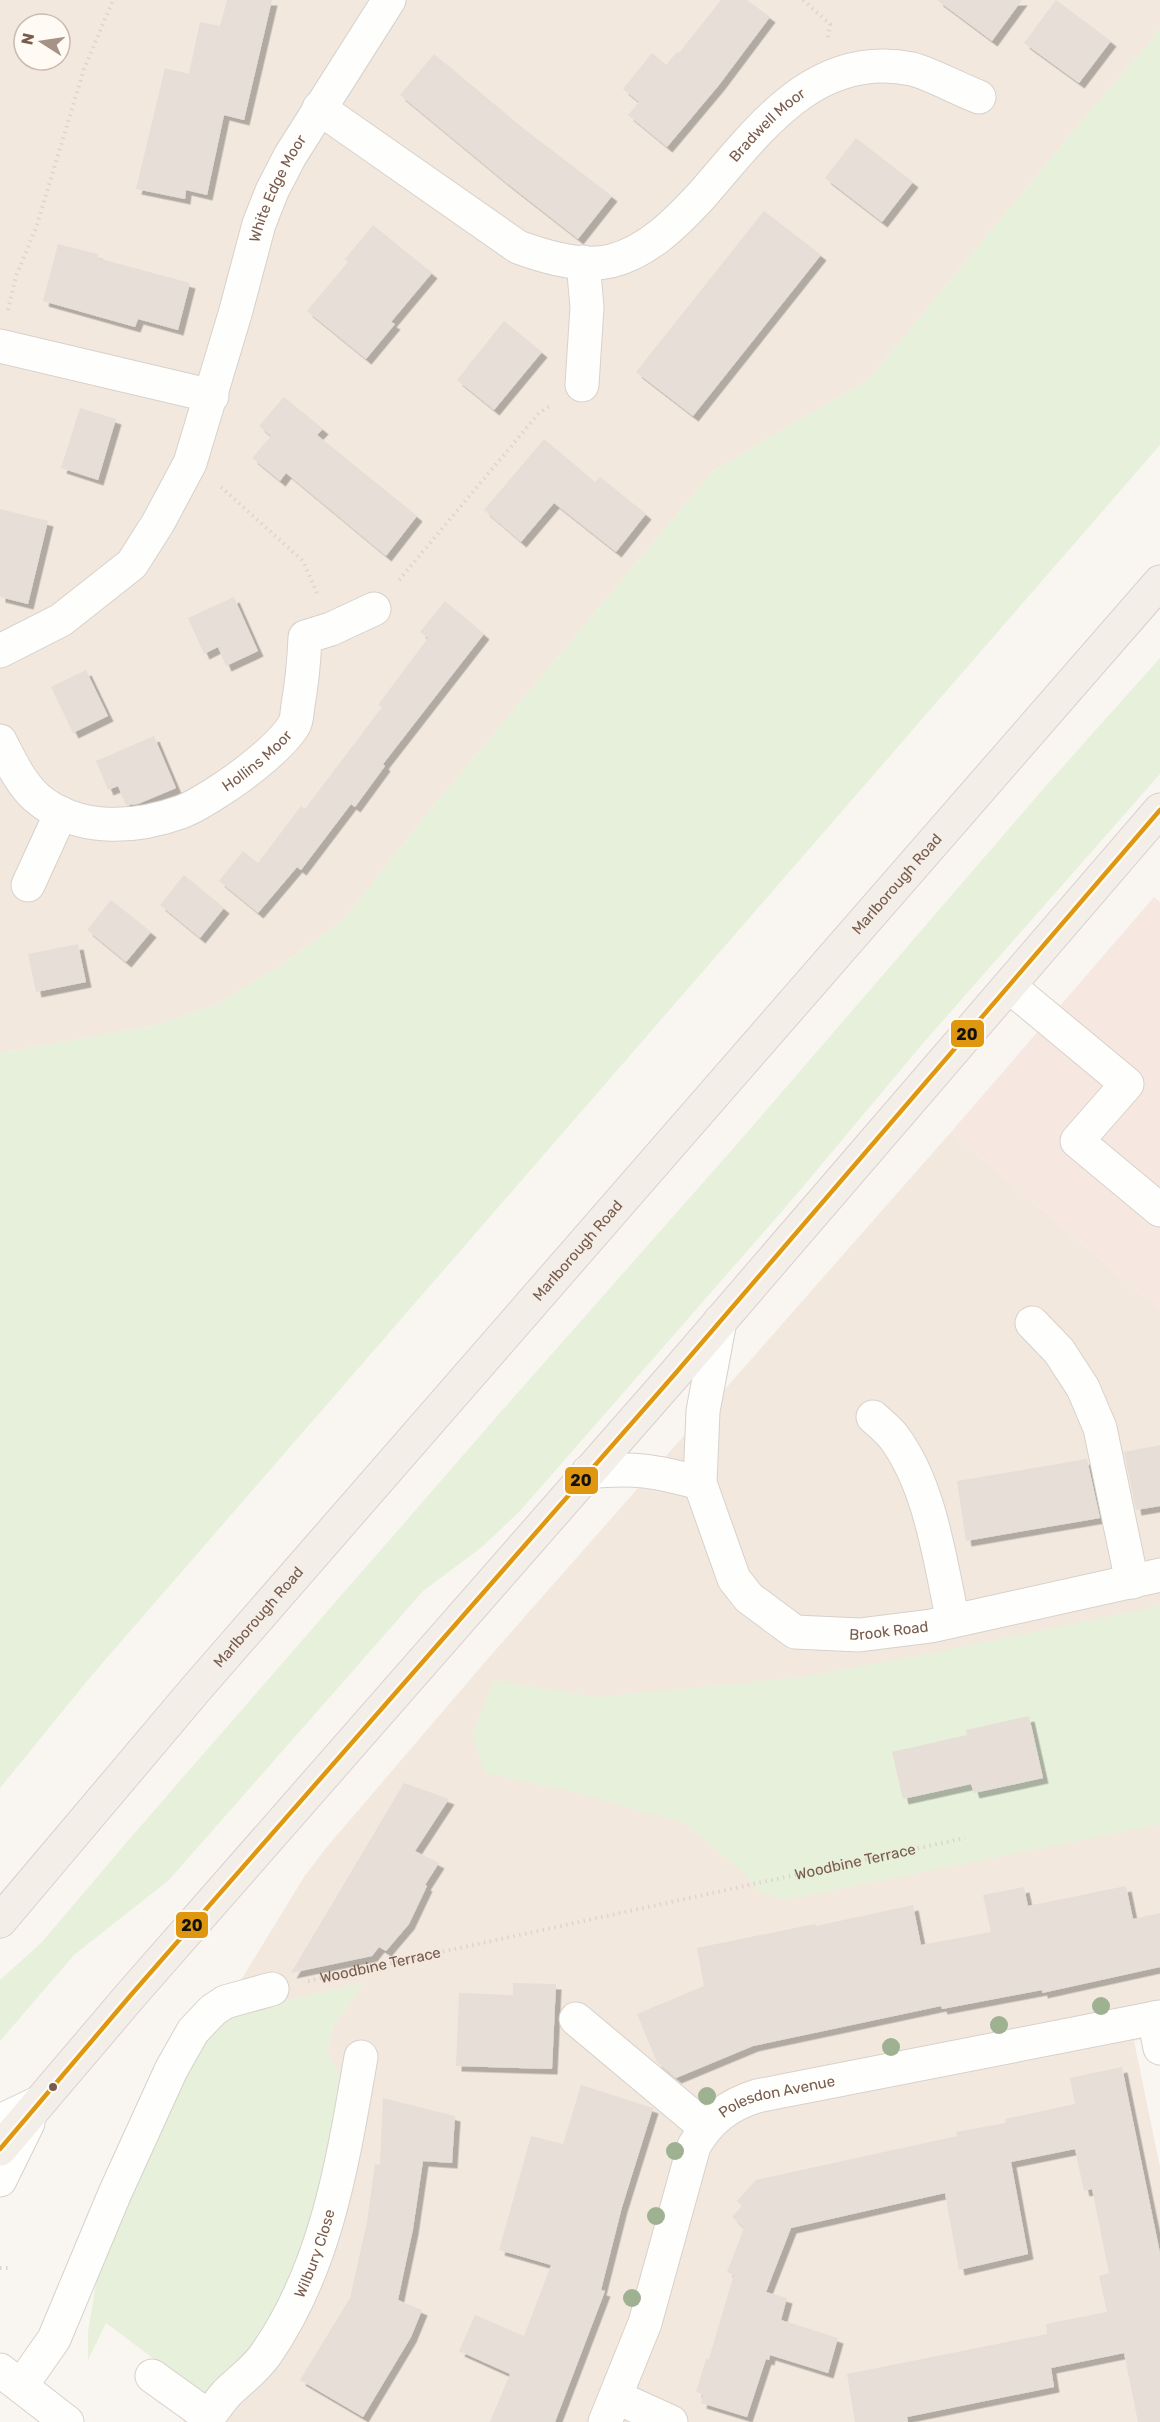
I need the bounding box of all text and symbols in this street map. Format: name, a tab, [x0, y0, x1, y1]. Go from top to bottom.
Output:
north arrow	[12, 12, 72, 72]
text: N	[17, 31, 38, 47]
street label: Bradwell Moor	[725, 84, 809, 166]
street label: White Edge Moor	[246, 131, 310, 244]
street label: Hollins Moor	[219, 726, 296, 795]
street label: Marlborough Road	[848, 830, 946, 938]
line badge: 20	[950, 1019, 985, 1048]
text: 20	[956, 1025, 978, 1044]
street label: Marlborough Road	[529, 1197, 626, 1305]
line badge: 20	[564, 1466, 599, 1495]
text: 20	[570, 1471, 592, 1490]
street label: Marlborough Road	[210, 1563, 307, 1671]
street label: Brook Road	[849, 1617, 929, 1644]
street label: Woodbine Terrace	[793, 1840, 917, 1884]
line badge: 20	[175, 1911, 209, 1939]
text: 20	[181, 1916, 203, 1935]
street label: Woodbine Terrace	[318, 1943, 442, 1987]
street label: Polesdon Avenue	[715, 2072, 836, 2122]
unlabelled marker	[47, 2081, 59, 2093]
street label: Wilbury Close	[291, 2207, 339, 2301]

